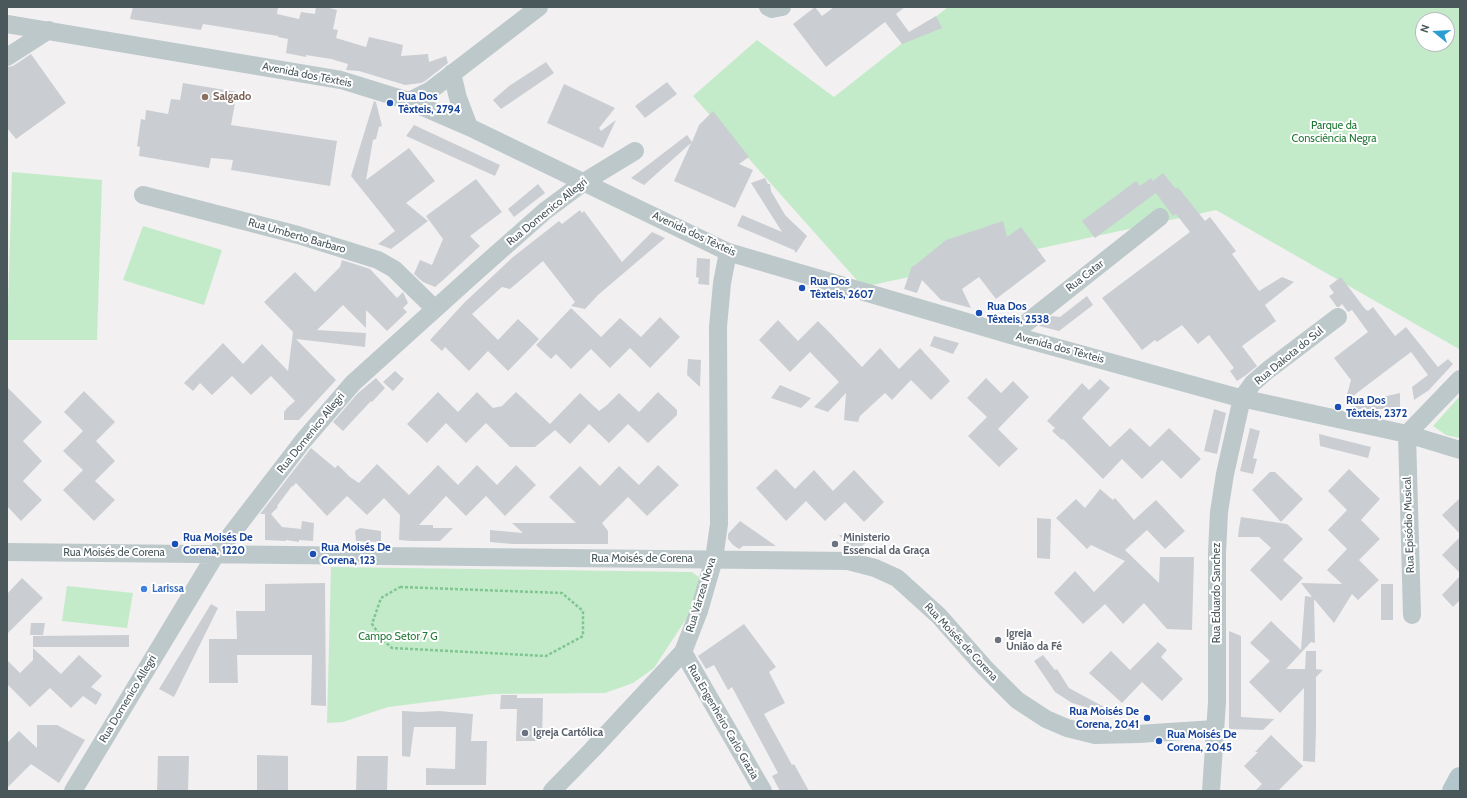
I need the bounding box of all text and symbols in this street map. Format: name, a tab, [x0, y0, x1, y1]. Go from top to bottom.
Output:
north arrow	[1415, 12, 1455, 52]
text: N	[1417, 23, 1432, 34]
street label: Avenida dos Têxteis	[261, 60, 353, 90]
place label: Salgado	[213, 90, 251, 104]
place label: Rua Dos Têxteis, 2794	[398, 90, 461, 116]
marker: Salgado	[200, 92, 210, 102]
marker: Rua Dos Têxteis, 2794	[385, 98, 395, 108]
park label: Parque da Consciência Negra	[1292, 119, 1376, 145]
street label: Rua Domenico Allegri	[504, 175, 590, 249]
street label: Avenida dos Têxteis	[650, 209, 738, 259]
street label: Rua Umberto Barbaro	[247, 216, 347, 256]
street label: Rua Catar	[1063, 257, 1107, 295]
place label: Rua Dos Têxteis, 2607	[810, 275, 873, 301]
marker: Rua Dos Têxteis, 2607	[797, 283, 807, 293]
place label: Rua Dos Têxteis, 2538	[987, 300, 1049, 326]
marker: Rua Dos Têxteis, 2538	[974, 308, 984, 318]
street label: Rua Dakota do Sul	[1252, 324, 1326, 388]
street label: Avenida dos Têxteis	[1014, 330, 1106, 366]
street label: Rua Domenico Allegri	[274, 390, 348, 476]
place label: Rua Dos Têxteis, 2372	[1346, 394, 1407, 420]
marker: Rua Dos Têxteis, 2372	[1333, 402, 1343, 412]
street label: Rua Episódio Musical	[1401, 477, 1417, 573]
place label: Rua Moisés De Corena, 1220	[183, 531, 253, 557]
place label: Ministerio Essencial da Graça	[843, 531, 930, 557]
marker: Rua Moisés De Corena, 1220	[170, 539, 180, 549]
marker: Ministerio Essencial da Graça	[830, 539, 840, 549]
place label: Rua Moisés De Corena, 123	[321, 541, 391, 567]
street label: Rua Eduardo Sanchez	[1210, 543, 1224, 643]
street label: Rua Moisés de Corena	[63, 546, 165, 560]
marker: Rua Moisés De Corena, 123	[308, 549, 318, 559]
street label: Rua Moisés de Corena	[591, 552, 693, 566]
street label: Rua Várzea Nova	[683, 556, 719, 634]
place label: Larissa	[152, 582, 184, 596]
marker: Larissa	[139, 584, 149, 594]
street label: Rua Moisés de Corena	[921, 600, 1001, 684]
place label: Igreja União da Fé	[1006, 627, 1062, 653]
park label: Campo Setor 7 G	[358, 630, 438, 644]
marker: Igreja União da Fé	[993, 635, 1003, 645]
street label: Rua Domenico Allegri	[97, 653, 159, 745]
street label: Rua Engenheiro Carlo Grazia	[685, 662, 761, 782]
place label: Rua Moisés De Corena, 2041	[1069, 705, 1139, 731]
marker: Rua Moisés De Corena, 2041	[1142, 713, 1152, 723]
place label: Igreja Cartólica	[533, 726, 603, 740]
marker: Igreja Cartólica	[520, 728, 530, 738]
place label: Rua Moisés De Corena, 2045	[1167, 728, 1237, 754]
marker: Rua Moisés De Corena, 2045	[1154, 736, 1164, 746]

